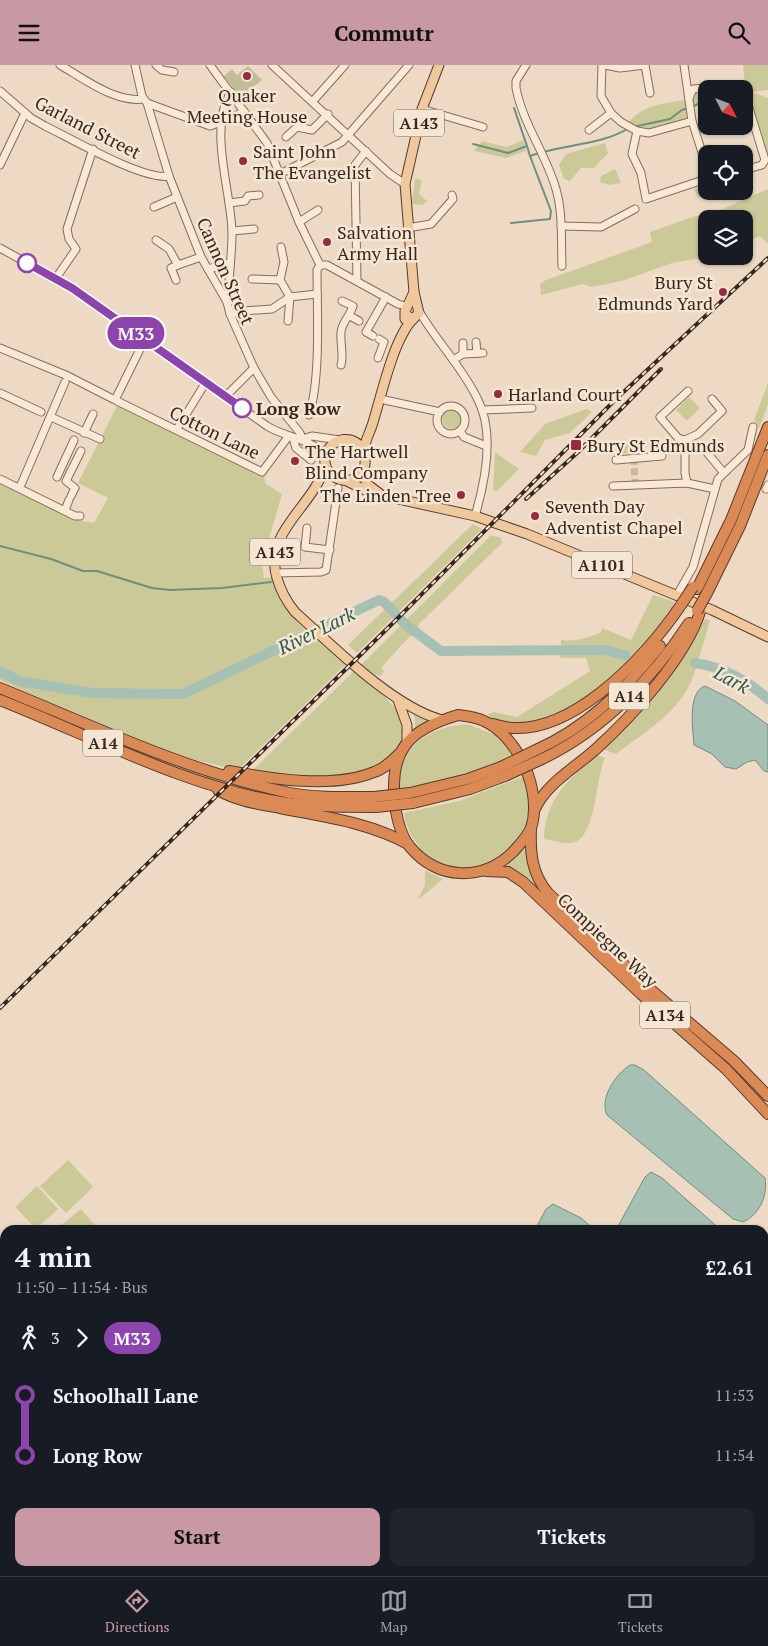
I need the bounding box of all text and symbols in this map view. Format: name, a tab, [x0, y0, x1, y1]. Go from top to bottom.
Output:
text: Commutr	[334, 18, 434, 47]
icon: menu	[15, 19, 43, 47]
icon: search	[725, 19, 753, 47]
marker: Quaker Meeting House	[241, 70, 253, 82]
north arrow	[698, 80, 752, 135]
map controls	[698, 80, 753, 265]
place label: Quaker Meeting House	[187, 83, 307, 128]
street label: Garland Street	[31, 90, 145, 164]
road number: A143	[394, 109, 444, 137]
place label: Saint John The Evangelist	[253, 139, 372, 184]
button: locate	[698, 145, 753, 200]
marker: Saint John The Evangelist	[237, 155, 249, 167]
button: layers	[698, 210, 753, 265]
street label: Cannon Street	[192, 214, 261, 329]
place label: Salvation Army Hall	[337, 220, 418, 265]
marker: Salvation Army Hall	[321, 236, 333, 248]
unlabelled marker	[17, 253, 37, 273]
place label: Bury St Edmunds Yard	[598, 270, 713, 315]
marker: Bury St Edmunds Yard	[717, 286, 729, 298]
line badge: M33	[107, 317, 165, 349]
text: M33	[117, 321, 155, 345]
place label: Harland Court	[508, 382, 622, 406]
marker: Harland Court	[492, 388, 504, 400]
place label: Long Row	[256, 396, 341, 420]
marker: Long Row	[232, 398, 252, 418]
street label: Cotton Lane	[166, 400, 264, 464]
place label: Bury St Edmunds	[587, 433, 725, 457]
marker: Bury St Edmunds	[569, 438, 583, 452]
place label: The Hartwell Blind Company	[305, 439, 429, 484]
marker: The Hartwell Blind Company	[289, 455, 301, 467]
place label: The Linden Tree	[320, 483, 451, 507]
marker: The Linden Tree	[455, 489, 467, 501]
place label: Seventh Day Adventist Chapel	[545, 494, 683, 539]
marker: Seventh Day Adventist Chapel	[529, 510, 541, 522]
road number: A143	[250, 539, 300, 566]
road number: A1101	[572, 551, 632, 579]
water label: River Lark	[272, 600, 359, 660]
water label: Lark	[709, 659, 755, 699]
road number: A14	[609, 683, 649, 709]
road number: A14	[83, 729, 123, 756]
street label: Compiegne Way	[553, 887, 664, 993]
road number: A134	[640, 1001, 690, 1029]
text: 4 min	[15, 1238, 92, 1275]
text: £2.61	[705, 1255, 754, 1280]
text: 11:50 – 11:54 · Bus	[15, 1276, 148, 1298]
icon: walk	[15, 1324, 43, 1352]
icon: forward	[68, 1324, 96, 1352]
text: M33	[114, 1326, 151, 1350]
text: 3	[51, 1327, 60, 1349]
text: Schoolhall Lane	[53, 1383, 198, 1408]
text: 11:53	[715, 1384, 754, 1406]
text: Long Row	[53, 1443, 142, 1468]
text: 11:54	[715, 1444, 754, 1466]
button: Start	[15, 1508, 380, 1566]
button: Tickets	[390, 1508, 754, 1566]
tab: Directions	[105, 1587, 170, 1636]
tab: Map	[380, 1587, 408, 1636]
tab: Tickets	[618, 1587, 663, 1636]

